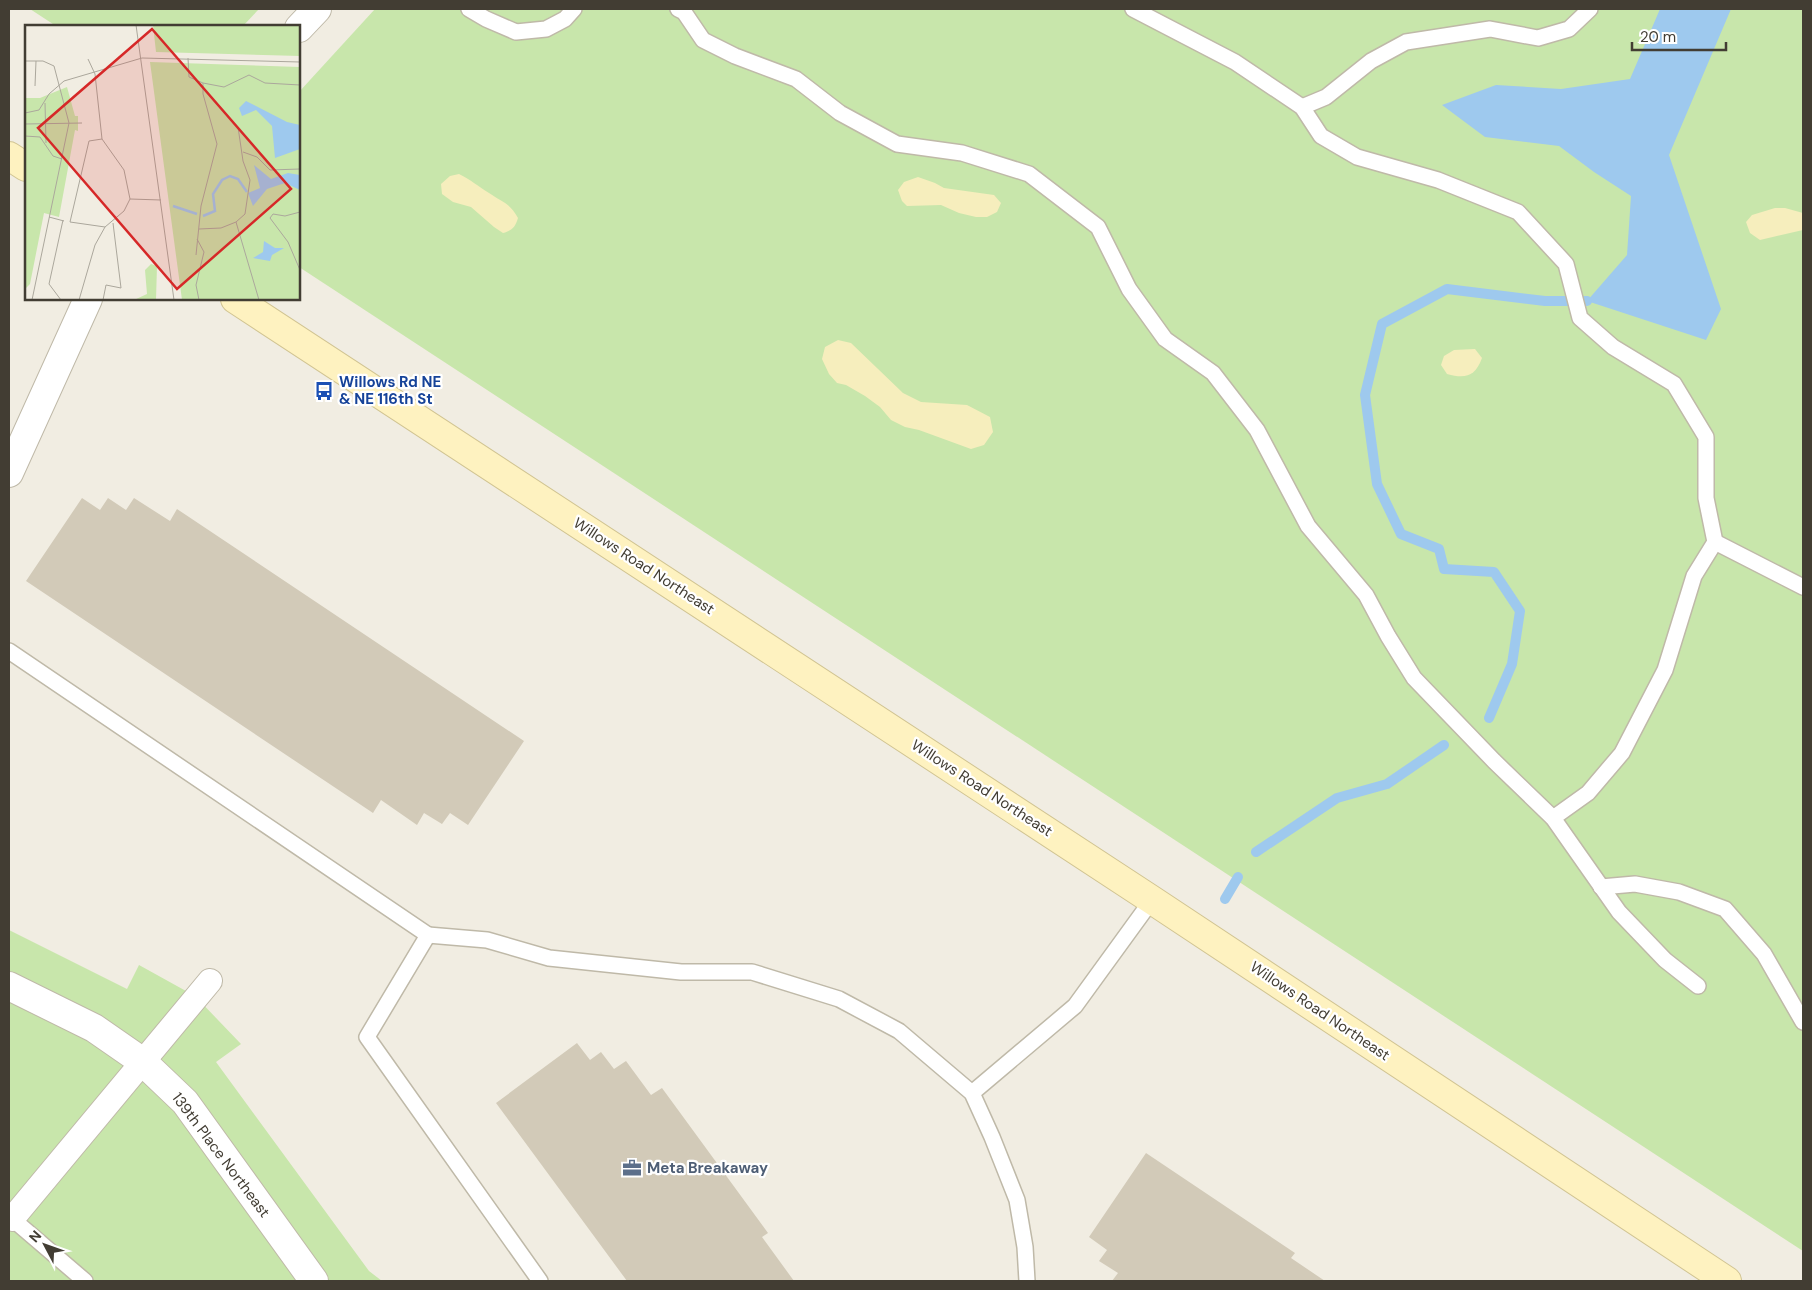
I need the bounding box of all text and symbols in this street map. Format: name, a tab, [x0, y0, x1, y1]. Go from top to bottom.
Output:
scale bar	[1632, 20, 1726, 52]
inset map	[25, 25, 300, 300]
text: 20 m	[1640, 27, 1676, 47]
place label: Willows Rd NE & NE 116th St	[339, 372, 441, 409]
bus stop icon: Willows Rd NE & NE 116th St	[313, 380, 335, 402]
street label: Willows Road Northeast	[570, 513, 718, 619]
street label: Willows Road Northeast	[908, 735, 1056, 841]
street label: Willows Road Northeast	[1246, 957, 1394, 1065]
street label: 139th Place Northeast	[167, 1089, 275, 1222]
office icon: Meta Breakaway	[621, 1157, 643, 1179]
place label: Meta Breakaway	[647, 1158, 768, 1178]
north arrow	[20, 1220, 70, 1270]
text: N	[25, 1227, 45, 1246]

